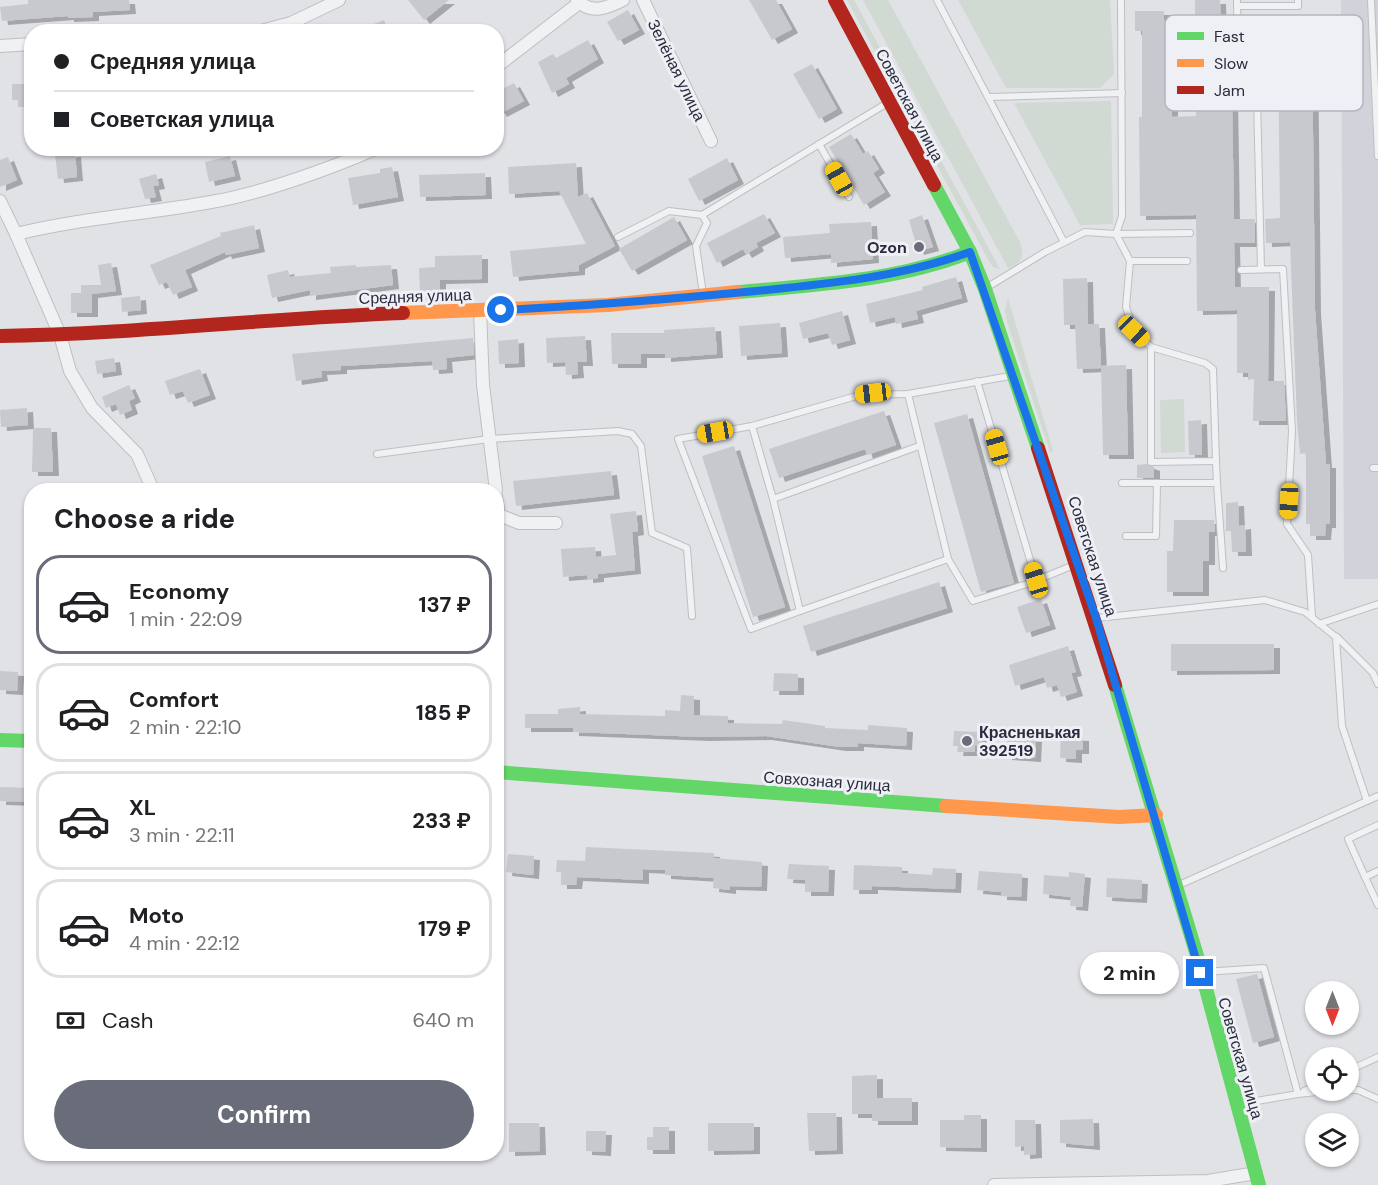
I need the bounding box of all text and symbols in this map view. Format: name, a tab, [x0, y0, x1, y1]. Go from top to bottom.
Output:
legend	[1165, 15, 1363, 111]
street label: Зелёная улица	[643, 16, 710, 125]
text: Fast	[1214, 26, 1245, 47]
street label: Советская улица	[871, 45, 948, 166]
text: Средняя улица	[90, 47, 255, 76]
text: Slow	[1214, 53, 1248, 74]
text: Jam	[1214, 80, 1245, 101]
text: Советская улица	[90, 105, 274, 134]
car	[822, 159, 856, 199]
place label: Ozon	[867, 237, 907, 258]
marker: Ozon	[912, 240, 926, 254]
street label: Средняя улица	[358, 284, 472, 309]
route start	[487, 296, 514, 323]
car	[1115, 312, 1153, 350]
car	[854, 382, 892, 404]
car	[696, 420, 734, 444]
car	[983, 427, 1011, 467]
car	[1279, 483, 1299, 519]
street label: Советская улица	[1063, 493, 1122, 619]
text: Choose a ride	[54, 501, 235, 536]
car	[1022, 560, 1050, 600]
text: Economy	[129, 577, 229, 606]
icon: car	[57, 578, 111, 632]
text: 137 ₽	[419, 590, 471, 619]
text: 1 min · 22:09	[129, 606, 243, 632]
text: Comfort	[129, 685, 219, 714]
icon: car	[57, 686, 111, 740]
text: 185 ₽	[416, 698, 471, 727]
text: 2 min · 22:10	[129, 714, 242, 740]
place label: Красненькая 392519	[979, 722, 1081, 761]
marker: Красненькая 392519	[960, 734, 974, 748]
street label: Совхозная улица	[763, 767, 891, 796]
text: XL	[129, 793, 156, 822]
icon: car	[57, 794, 111, 848]
text: 233 ₽	[412, 806, 471, 835]
text: 3 min · 22:11	[129, 822, 234, 848]
text: Moto	[129, 901, 184, 930]
icon: car	[57, 902, 111, 956]
text: 179 ₽	[418, 914, 471, 943]
text: 4 min · 22:12	[129, 930, 240, 956]
callout: 2 min	[1080, 952, 1179, 994]
route end	[1186, 959, 1213, 986]
text: 2 min	[1103, 960, 1156, 986]
north arrow	[1305, 981, 1359, 1035]
map controls	[1305, 981, 1359, 1167]
street label: Советская улица	[1213, 995, 1268, 1121]
icon: cash	[54, 1004, 87, 1037]
text: Cash	[102, 1006, 153, 1035]
text: 640 m	[412, 1007, 474, 1033]
button: locate	[1305, 1047, 1359, 1101]
button: Confirm	[54, 1080, 474, 1149]
button: layers	[1305, 1113, 1359, 1167]

